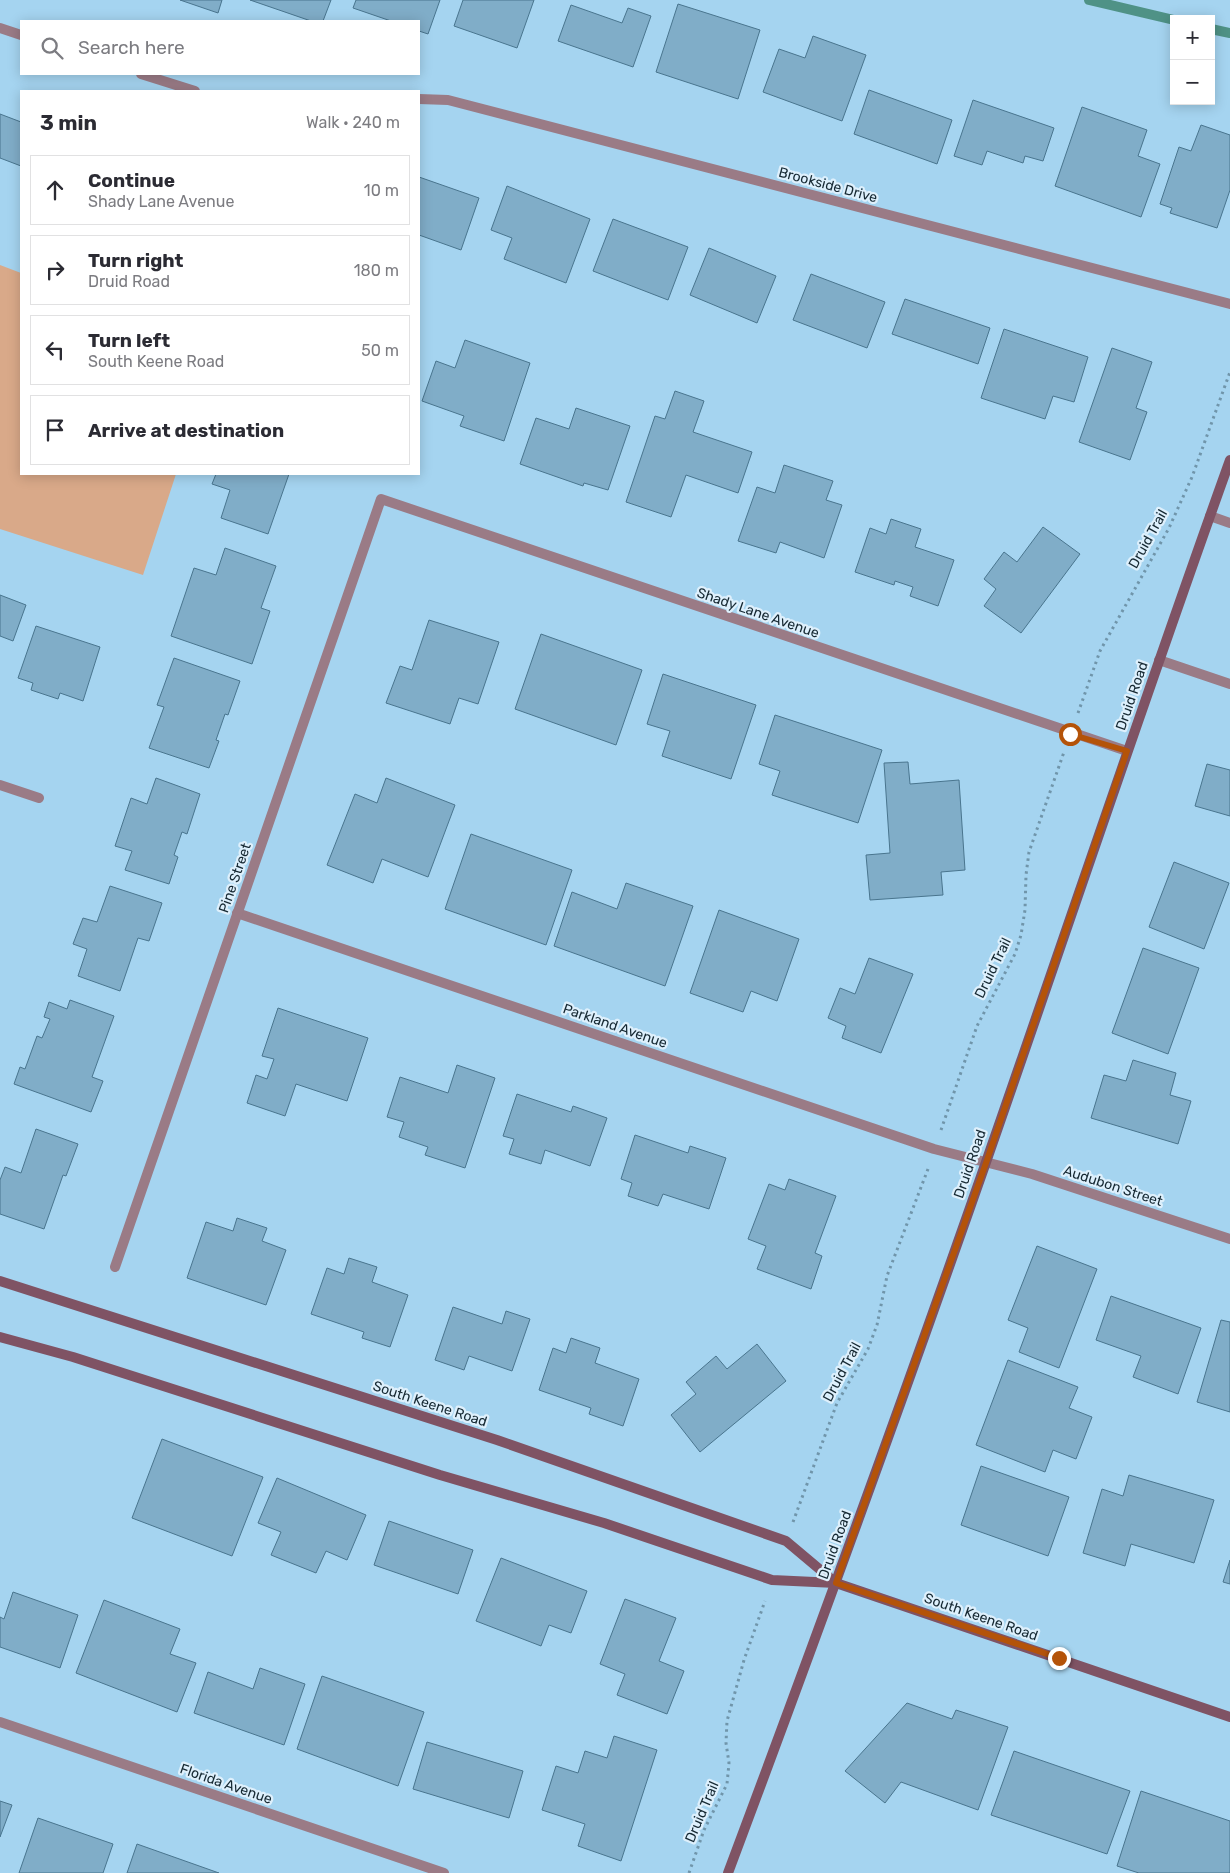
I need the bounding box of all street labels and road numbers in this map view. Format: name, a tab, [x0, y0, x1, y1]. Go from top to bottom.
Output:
street label: Brookside Drive	[777, 164, 879, 206]
street label: Druid Trail	[1125, 507, 1171, 571]
street label: Shady Lane Avenue	[695, 584, 821, 642]
street label: Druid Road	[1112, 659, 1152, 733]
street label: Pine Street	[215, 840, 255, 915]
street label: Druid Trail	[971, 935, 1015, 1001]
street label: Parkland Avenue	[561, 1000, 670, 1052]
street label: Druid Road	[950, 1127, 990, 1201]
street label: Audubon Street	[1061, 1162, 1165, 1210]
street label: Druid Trail	[819, 1339, 865, 1405]
street label: South Keene Road	[371, 1377, 489, 1431]
street label: Druid Road	[815, 1508, 855, 1582]
street label: South Keene Road	[922, 1590, 1040, 1644]
street label: Florida Avenue	[178, 1760, 275, 1808]
street label: Druid Trail	[681, 1779, 723, 1845]

